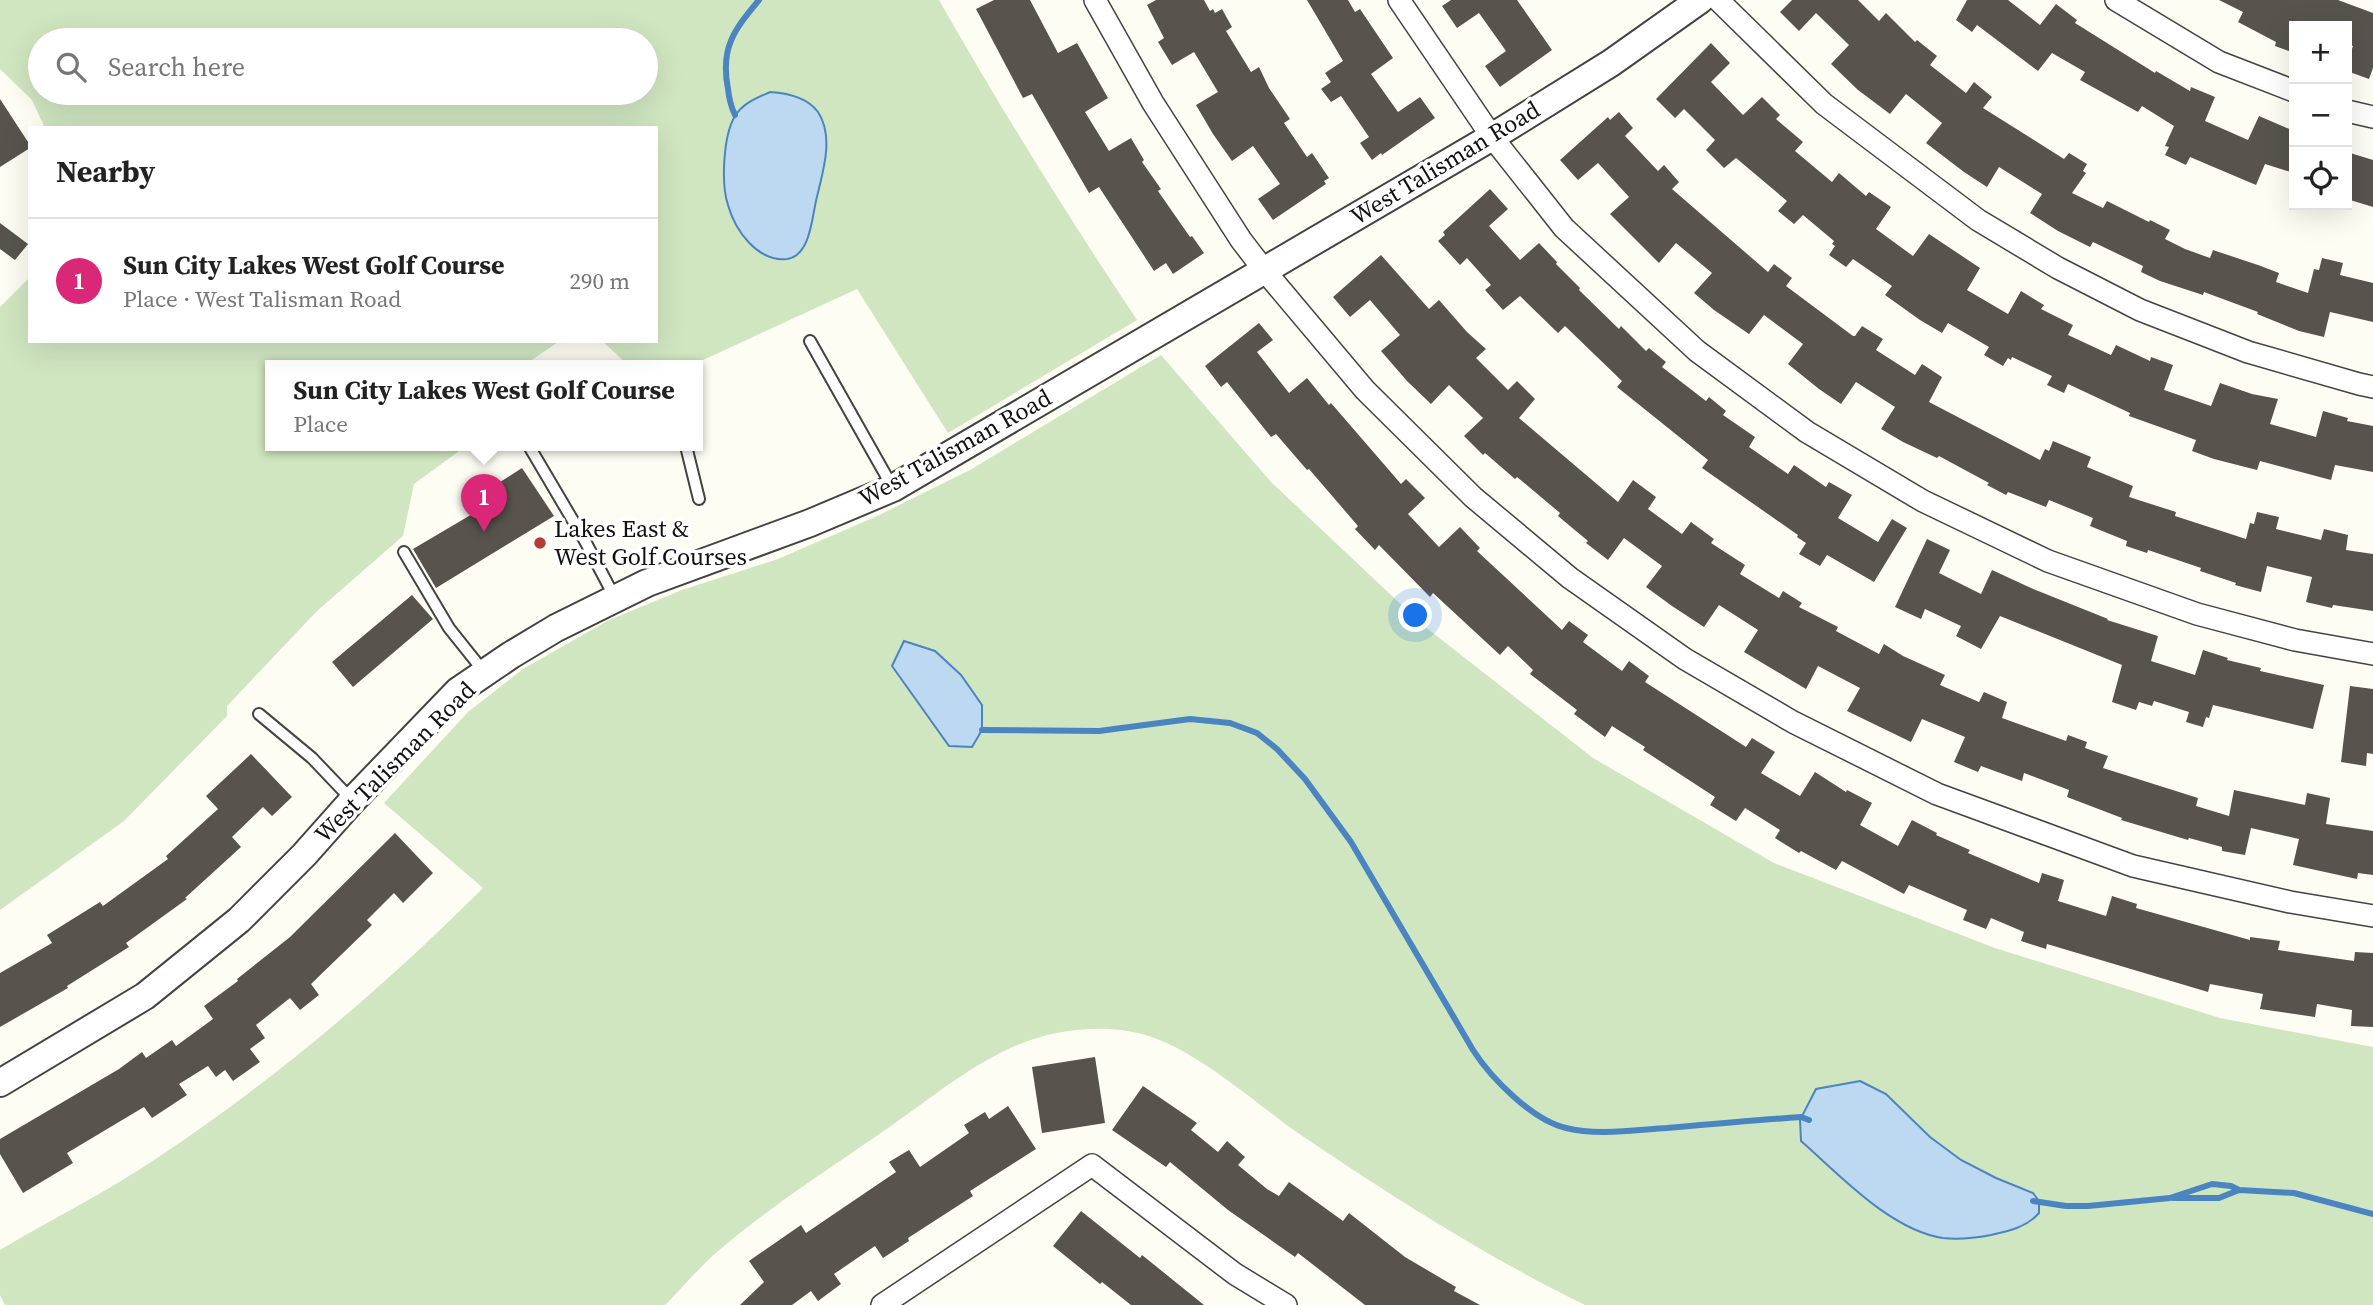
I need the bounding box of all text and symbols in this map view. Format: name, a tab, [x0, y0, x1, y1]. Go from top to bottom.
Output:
map controls	[2289, 21, 2352, 210]
button: +	[2289, 21, 2352, 84]
search box	[28, 28, 658, 105]
icon: search	[52, 48, 90, 86]
text: Search here	[108, 49, 245, 85]
button: −	[2289, 84, 2352, 147]
street label: West Talisman Road	[1344, 93, 1546, 232]
button: locate	[2289, 147, 2352, 210]
text: Nearby	[56, 151, 155, 192]
text: Sun City Lakes West Golf Course	[123, 247, 505, 283]
text: 1	[73, 265, 85, 297]
text: 290 m	[569, 265, 630, 297]
text: Place · West Talisman Road	[123, 283, 401, 315]
popup	[265, 360, 703, 451]
text: Sun City Lakes West Golf Course	[293, 372, 675, 408]
street label: West Talisman Road	[852, 381, 1057, 514]
text: Place	[293, 408, 348, 440]
pin: 1	[461, 474, 507, 532]
place label: Lakes East & West Golf Courses	[554, 512, 747, 573]
marker: Lakes East & West Golf Courses	[532, 535, 548, 551]
your location	[1398, 598, 1432, 632]
street label: West Talisman Road	[307, 673, 483, 850]

